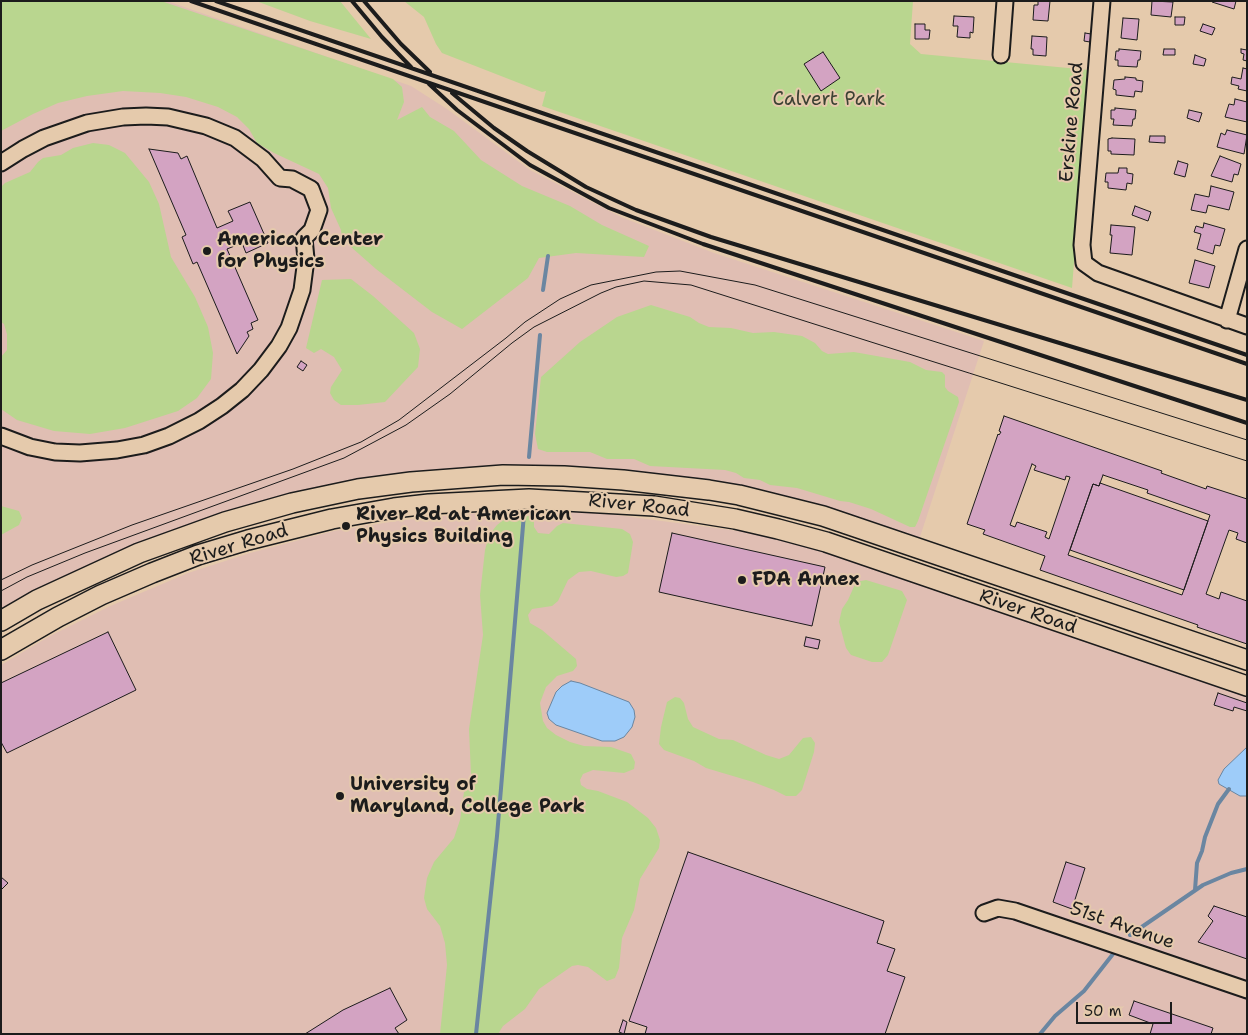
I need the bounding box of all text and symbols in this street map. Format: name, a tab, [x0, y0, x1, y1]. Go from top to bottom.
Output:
street label: Erskine Road	[1055, 61, 1089, 183]
park label: Calvert Park	[773, 89, 885, 111]
place label: American Center for Physics	[217, 229, 383, 273]
marker: American Center for Physics	[201, 245, 213, 257]
street label: River Road	[587, 489, 691, 523]
place label: River Rd at American Physics Building	[356, 504, 571, 548]
street label: River Road	[187, 519, 291, 571]
marker: River Rd at American Physics Building	[340, 520, 352, 532]
place label: FDA Annex	[752, 569, 859, 591]
marker: FDA Annex	[736, 574, 748, 586]
street label: River Road	[976, 585, 1080, 639]
place label: University of Maryland, College Park	[350, 774, 585, 818]
marker: University of Maryland, College Park	[334, 790, 346, 802]
street label: 51st Avenue	[1067, 897, 1177, 955]
scale bar	[1078, 992, 1174, 1024]
text: 50 m	[1084, 1001, 1122, 1021]

